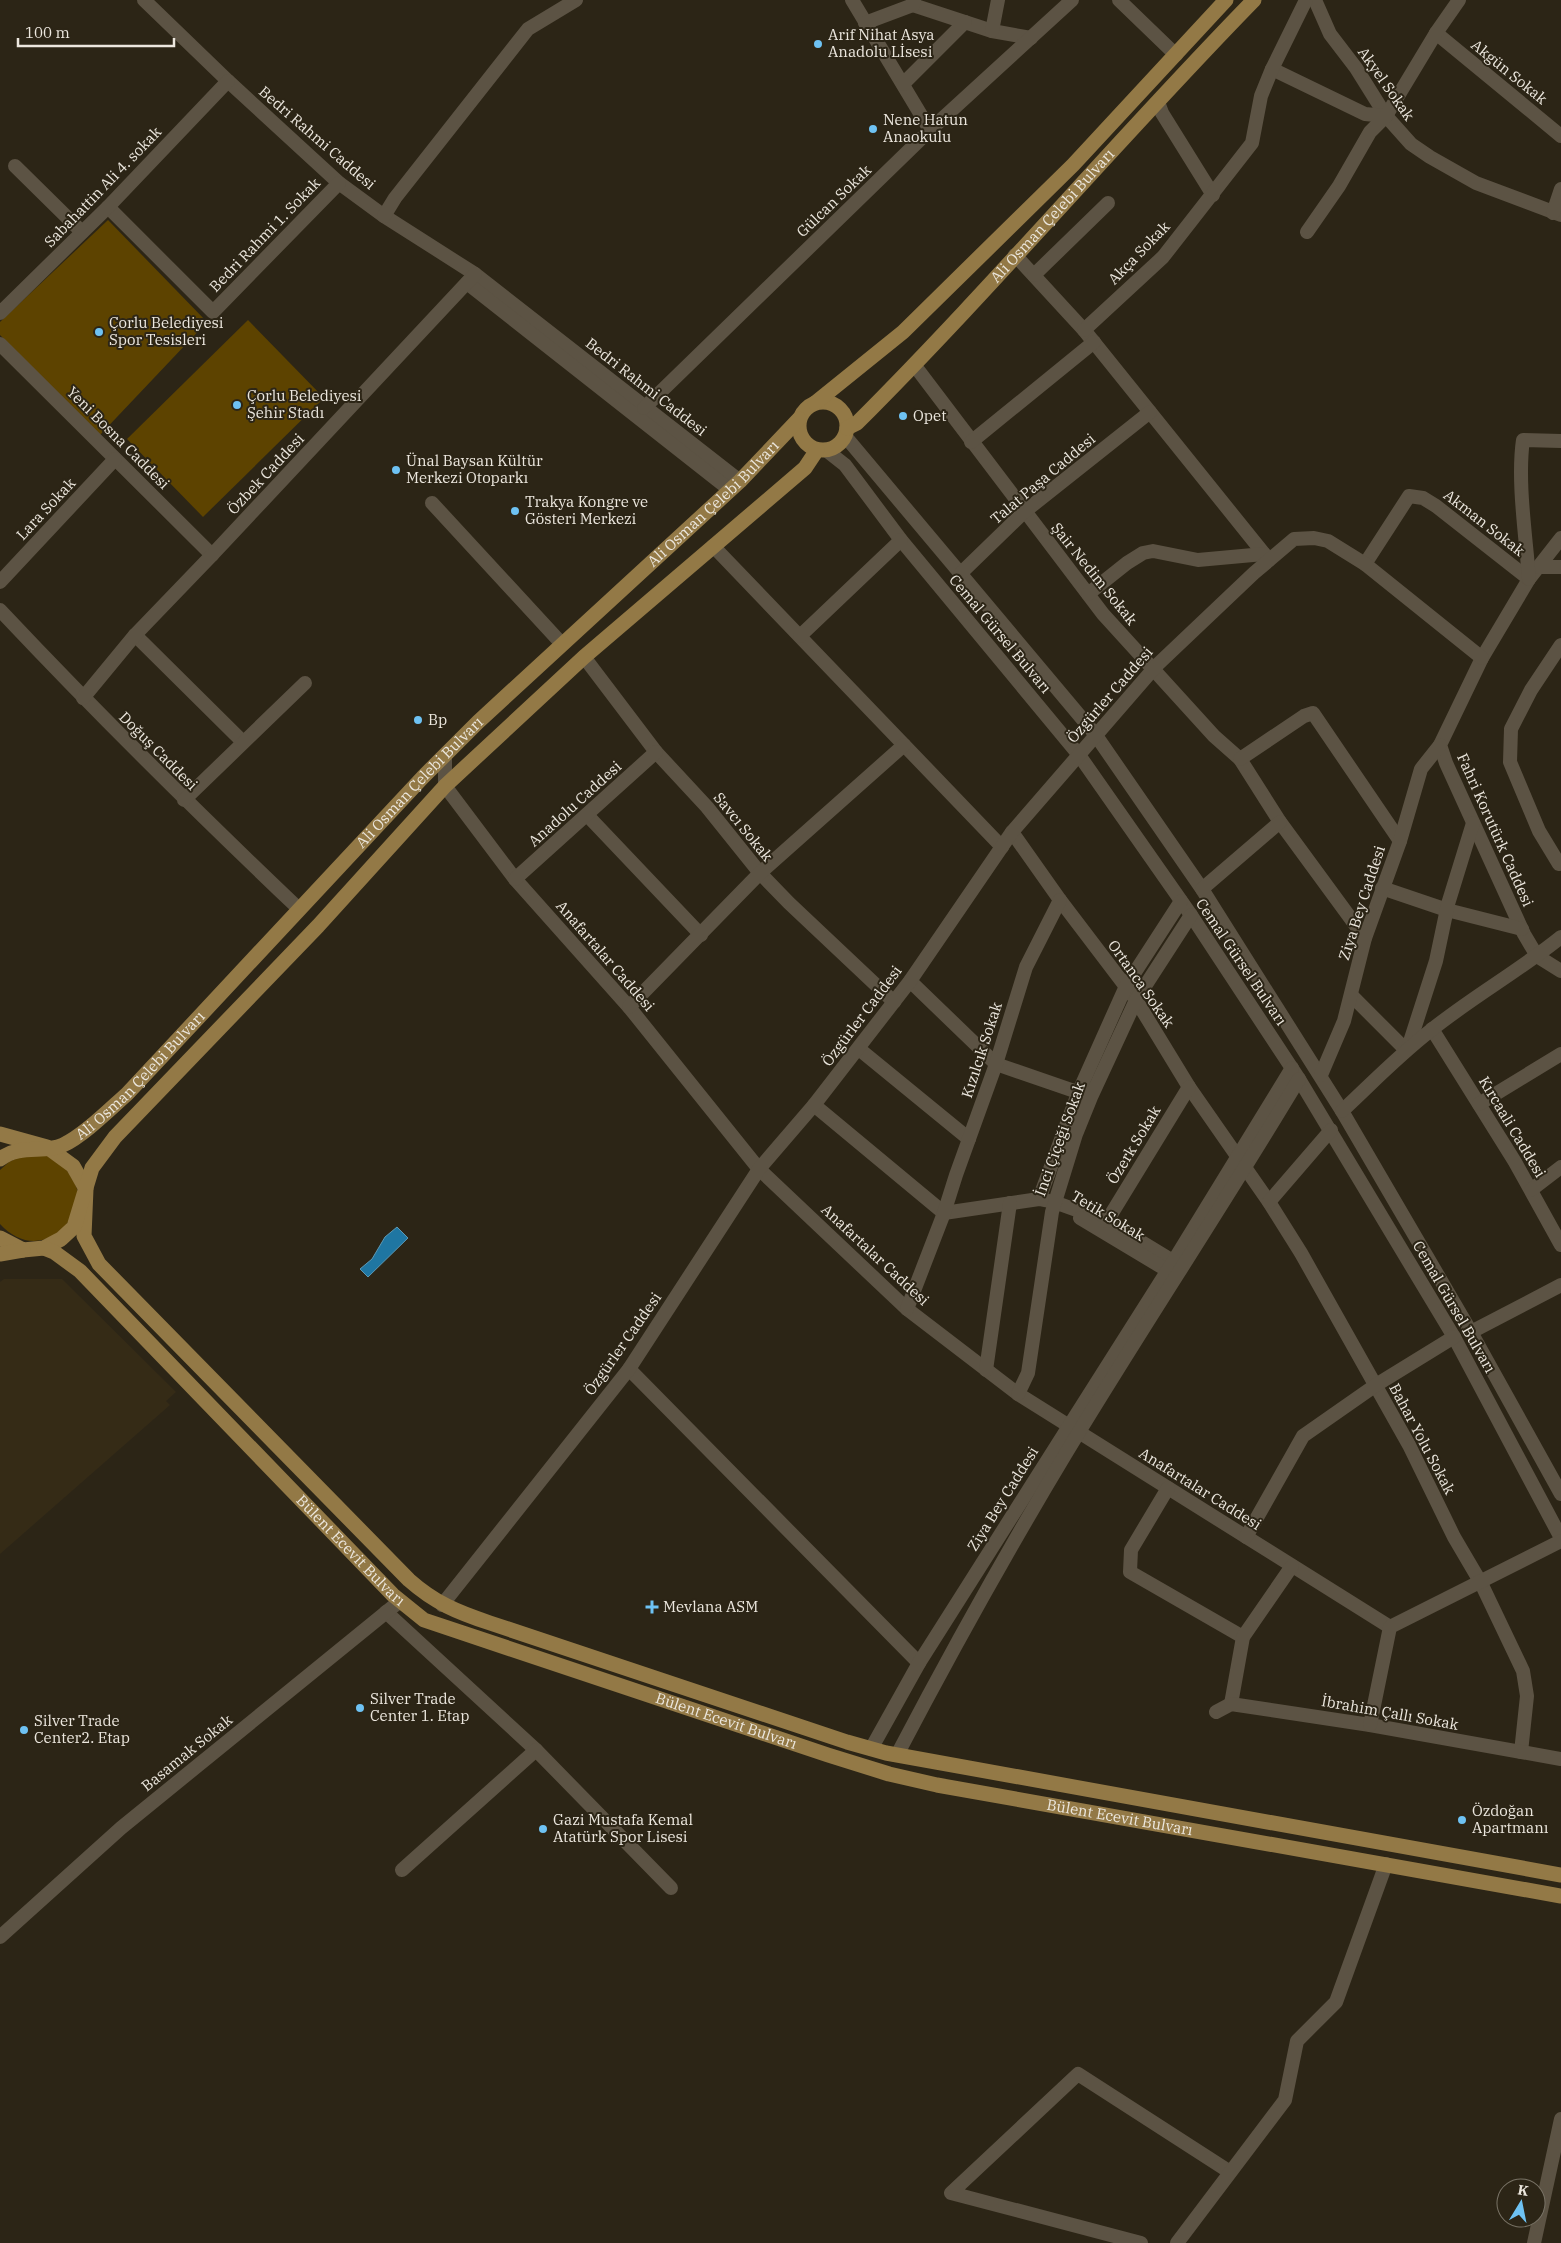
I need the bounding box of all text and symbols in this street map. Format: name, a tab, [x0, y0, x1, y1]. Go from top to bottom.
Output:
scale bar	[18, 15, 174, 47]
text: 100 m	[25, 23, 70, 42]
place label: Arif Nihat Asya Anadolu Lİsesi	[828, 25, 934, 61]
street label: Akgün Sokak	[1467, 35, 1551, 108]
marker: Arif Nihat Asya Anadolu Lİsesi	[812, 38, 824, 50]
street label: Akyel Sokak	[1354, 43, 1419, 124]
street label: Bedri Rahmi Caddesi	[255, 82, 380, 194]
place label: Nene Hatun Anaokulu	[883, 110, 968, 146]
street label: Sabahattin Ali 4. sokak	[40, 122, 165, 251]
marker: Nene Hatun Anaokulu	[867, 123, 879, 135]
street label: Ali Osman Çelebi Bulvarı	[986, 144, 1118, 287]
street label: Gülcan Sokak	[792, 160, 875, 241]
street label: Bedri Rahmi 1. Sokak	[205, 173, 324, 296]
street label: Akça Sokak	[1104, 217, 1174, 288]
place label: Çorlu Belediyesi Spor Tesisleri	[109, 313, 224, 349]
marker: Çorlu Belediyesi Spor Tesisleri	[93, 326, 105, 338]
street label: Bedri Rahmi Caddesi	[582, 333, 711, 440]
street label: Yeni Bosna Caddesi	[63, 382, 174, 493]
place label: Çorlu Belediyesi Şehir Stadı	[247, 386, 362, 422]
marker: Çorlu Belediyesi Şehir Stadı	[231, 399, 243, 411]
place label: Opet	[913, 406, 946, 425]
marker: Opet	[897, 410, 909, 422]
street label: Özbek Caddesi	[223, 429, 308, 518]
street label: Talat Paşa Caddesi	[986, 429, 1099, 528]
street label: Ali Osman Çelebi Bulvarı	[643, 436, 783, 571]
place label: Ünal Baysan Kültür Merkezi Otoparkı	[406, 451, 543, 487]
marker: Ünal Baysan Kültür Merkezi Otoparkı	[390, 464, 402, 476]
street label: Lara Sokak	[12, 473, 79, 544]
street label: Akman Sokak	[1440, 485, 1529, 560]
place label: Trakya Kongre ve Gösteri Merkezi	[525, 492, 648, 528]
marker: Trakya Kongre ve Gösteri Merkezi	[509, 505, 521, 517]
street label: Şair Nedim Sokak	[1047, 519, 1142, 629]
street label: Cemal Gürsel Bulvarı	[945, 570, 1056, 697]
street label: Özgürler Caddesi	[1063, 642, 1157, 747]
street label: Doğuş Caddesi	[115, 707, 202, 794]
place label: Bp	[428, 710, 447, 729]
street label: Ali Osman Çelebi Bulvarı	[352, 712, 487, 852]
marker: Bp	[412, 714, 424, 726]
street label: Fahri Korutürk Caddesi	[1453, 750, 1538, 910]
street label: Anadolu Caddesi	[524, 757, 625, 851]
street label: Savcı Sokak	[710, 788, 777, 865]
street label: Ziya Bey Caddesi	[1334, 843, 1389, 963]
street label: Cemal Gürsel Bulvarı	[1192, 895, 1291, 1029]
street label: Anafartalar Caddesi	[552, 896, 659, 1015]
street label: Ortanca Sokak	[1104, 936, 1179, 1032]
street label: Özgürler Caddesi	[818, 961, 906, 1070]
street label: Kızılcık Sokak	[957, 999, 1006, 1100]
street label: Ali Osman Çelebi Bulvarı	[72, 1007, 209, 1144]
street label: Kırcaali Caddesi	[1475, 1073, 1550, 1181]
street label: İnci Çiçeği Sokak	[1030, 1079, 1089, 1199]
street label: Özerk Sokak	[1103, 1102, 1165, 1187]
street label: Tetik Sokak	[1068, 1186, 1149, 1245]
street label: Anafartalar Caddesi	[817, 1200, 933, 1310]
street label: Cemal Gürsel Bulvarı	[1409, 1237, 1500, 1376]
street label: Özgürler Caddesi	[580, 1288, 665, 1399]
street label: Bahar Yolu Sokak	[1385, 1380, 1460, 1498]
street label: Ziya Bey Caddesi	[963, 1443, 1042, 1554]
street label: Anafartalar Caddesi	[1136, 1443, 1265, 1534]
street label: Bülent Ecevit Bulvarı	[292, 1491, 409, 1610]
place label: Mevlana ASM	[663, 1597, 758, 1616]
marker: Mevlana ASM	[645, 1600, 659, 1614]
street label: Bülent Ecevit Bulvarı	[653, 1688, 800, 1753]
place label: Silver Trade Center 1. Etap	[370, 1689, 469, 1725]
street label: İbrahim Çallı Sokak	[1320, 1691, 1460, 1734]
marker: Silver Trade Center 1. Etap	[354, 1702, 366, 1714]
street label: Basamak Sokak	[137, 1710, 236, 1795]
place label: Silver Trade Center2. Etap	[34, 1711, 130, 1747]
marker: Silver Trade Center2. Etap	[18, 1724, 30, 1736]
street label: Bülent Ecevit Bulvarı	[1045, 1795, 1195, 1839]
place label: Özdoğan Apartmanı	[1472, 1801, 1549, 1837]
place label: Gazi Mustafa Kemal Atatürk Spor Lisesi	[553, 1810, 693, 1846]
marker: Özdoğan Apartmanı	[1456, 1814, 1468, 1826]
marker: Gazi Mustafa Kemal Atatürk Spor Lisesi	[537, 1823, 549, 1835]
north arrow	[1496, 2178, 1546, 2228]
text: K	[1516, 2180, 1530, 2200]

